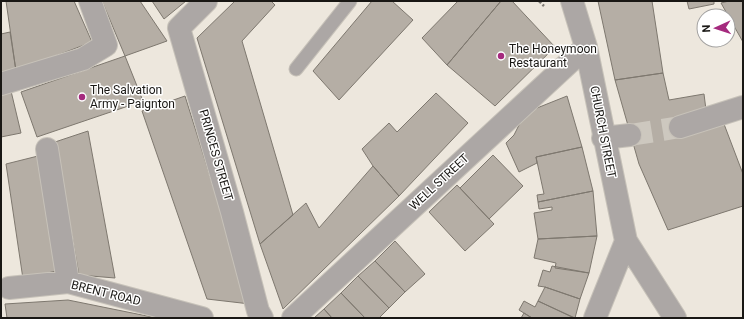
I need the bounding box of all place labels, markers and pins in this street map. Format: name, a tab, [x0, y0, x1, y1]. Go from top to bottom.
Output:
place label: The Honeymoon Restaurant	[509, 42, 597, 70]
marker: The Honeymoon Restaurant	[496, 51, 506, 61]
place label: The Salvation Army - Paignton	[90, 83, 175, 111]
marker: The Salvation Army - Paignton	[77, 92, 87, 102]

